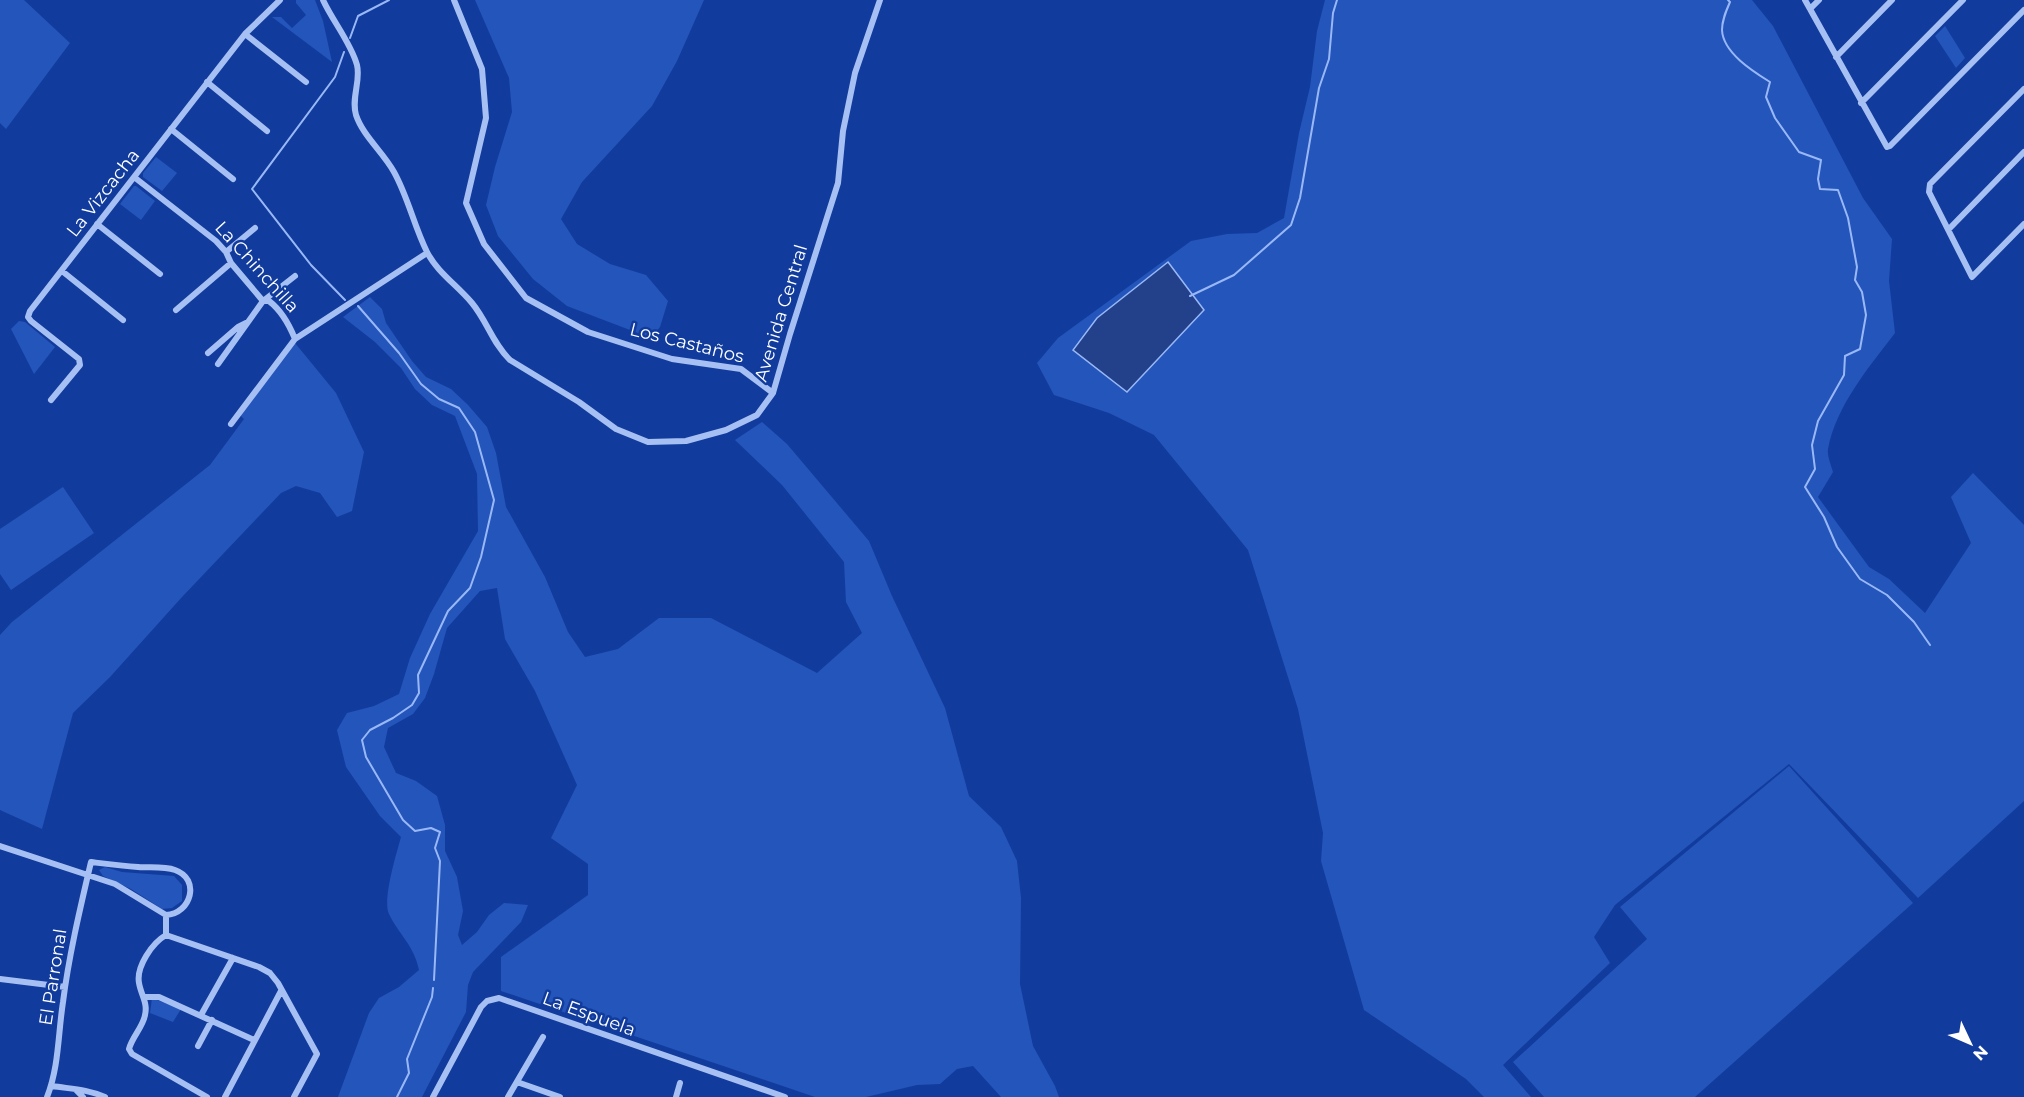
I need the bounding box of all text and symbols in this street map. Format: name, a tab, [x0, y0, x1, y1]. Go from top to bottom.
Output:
street label: La Vizcacha	[62, 145, 144, 241]
street label: La Chinchilla	[210, 217, 304, 317]
street label: Avenida Central	[750, 242, 812, 384]
street label: Los Castaños	[628, 318, 747, 368]
street label: El Parronal	[34, 927, 72, 1027]
street label: La Espuela	[540, 987, 638, 1041]
north arrow	[1940, 1013, 2000, 1073]
text: N	[1969, 1042, 1992, 1064]

